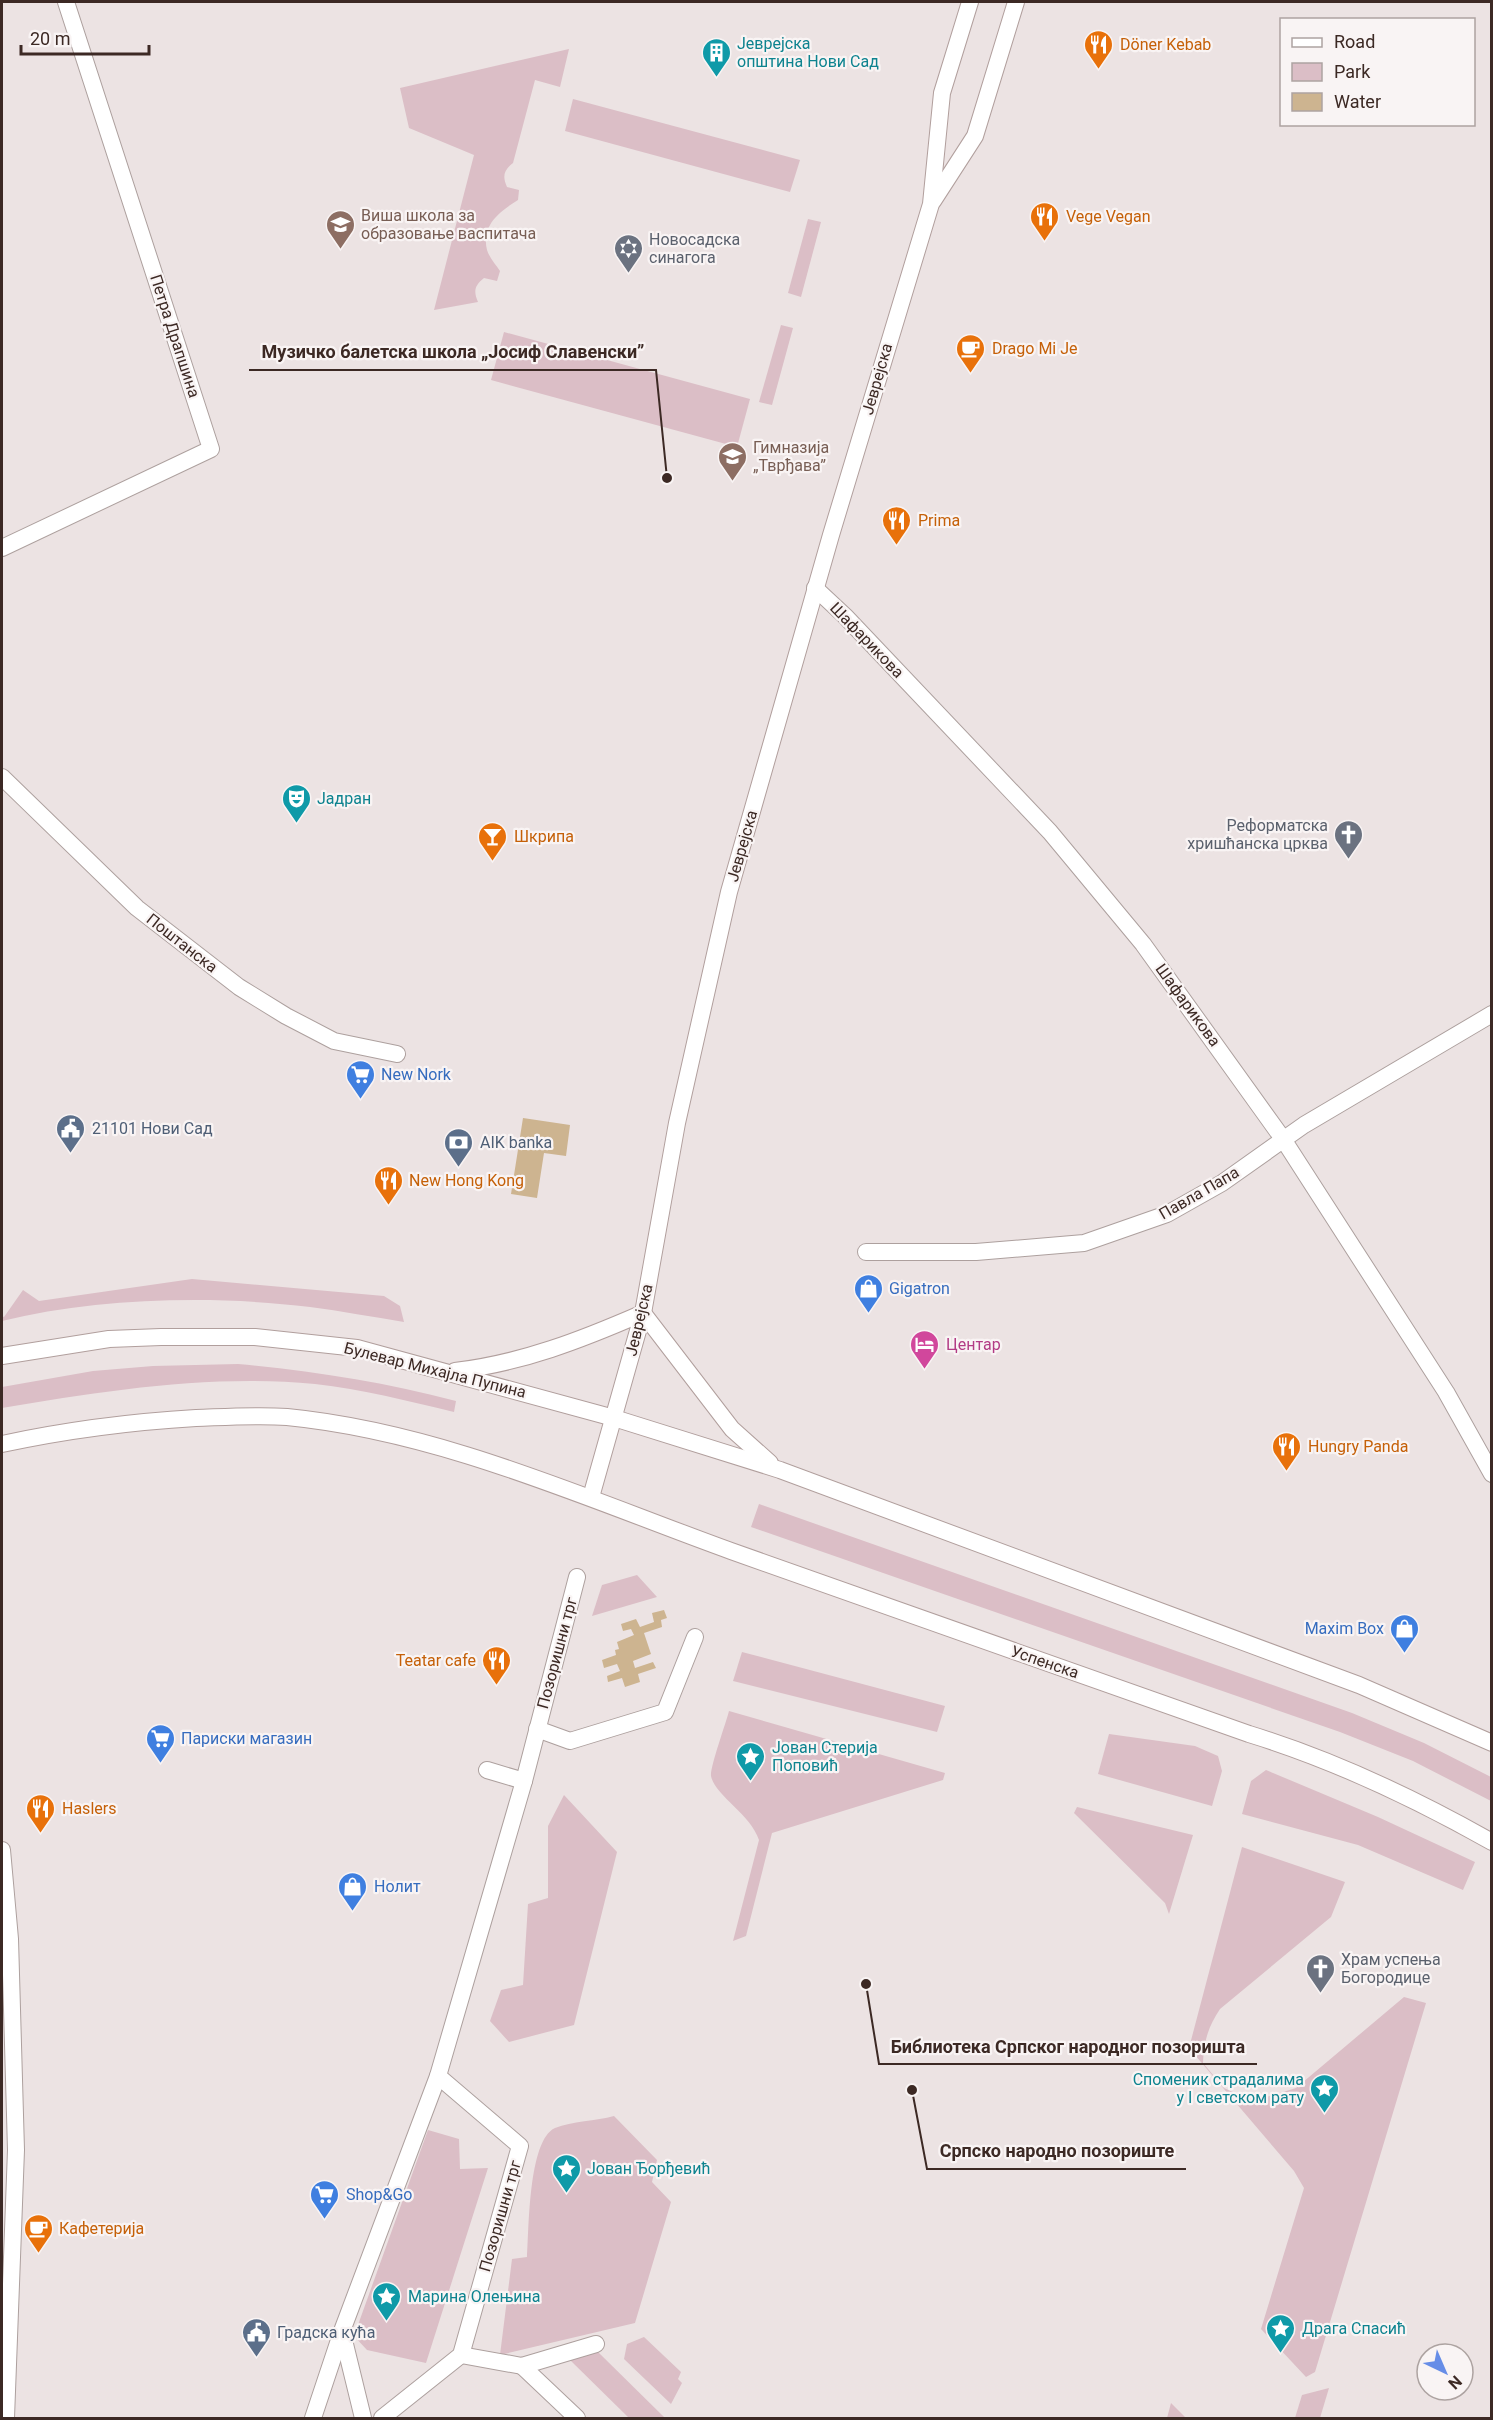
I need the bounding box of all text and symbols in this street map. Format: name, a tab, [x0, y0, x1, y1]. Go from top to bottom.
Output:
scale bar	[21, 18, 148, 56]
legend	[1280, 18, 1475, 126]
text: 20 m	[30, 28, 70, 49]
restaurant icon: Döner Kebab	[1083, 28, 1115, 70]
text: Road	[1334, 31, 1375, 52]
place label: Јеврејска општина Нови Сад	[737, 34, 879, 71]
place label: Döner Kebab	[1120, 35, 1211, 54]
building icon: Јеврејска општина Нови Сад	[700, 36, 732, 78]
text: Park	[1334, 61, 1371, 82]
text: Water	[1334, 91, 1381, 112]
restaurant icon: Vege Vegan	[1029, 200, 1061, 242]
place label: Виша школа за образовање васпитача	[361, 206, 536, 243]
place label: Vege Vegan	[1066, 207, 1151, 226]
school or university icon: Виша школа за образовање васпитача	[324, 208, 356, 250]
place label: Новосадска синагога	[649, 230, 740, 267]
synagogue icon: Новосадска синагога	[612, 232, 644, 274]
street label: Петра Драпшина	[146, 272, 204, 400]
cafe icon: Drago Mi Je	[955, 332, 987, 374]
callout: Музичко балетска школа „Јосиф Славенски”	[249, 334, 656, 370]
place label: Drago Mi Je	[992, 339, 1078, 358]
text: Музичко балетска школа „Јосиф Славенски”	[262, 341, 644, 362]
street label: Јеврејска	[858, 341, 896, 417]
place label: Гимназија „Тврђава”	[753, 438, 829, 475]
school or university icon: Гимназија „Тврђава”	[716, 440, 748, 482]
restaurant icon: Prima	[881, 504, 913, 546]
place label: Prima	[918, 511, 960, 530]
street label: Шафарикова	[826, 598, 908, 682]
theatre icon: Јадран	[280, 782, 312, 824]
place label: Јадран	[317, 789, 371, 808]
street label: Јеврејска	[723, 808, 761, 884]
place label: Реформатска хришћанска црква	[1187, 816, 1328, 853]
church icon: Реформатска хришћанска црква	[1333, 818, 1365, 860]
bar icon: Шкрипа	[477, 820, 509, 862]
place label: Шкрипа	[514, 827, 574, 846]
street label: Поштанска	[143, 909, 221, 977]
street label: Шафарикова	[1152, 960, 1224, 1050]
supermarket icon: New Nork	[344, 1058, 376, 1100]
place label: New Nork	[381, 1065, 452, 1084]
public building icon: 21101 Нови Сад	[55, 1112, 87, 1154]
place label: 21101 Нови Сад	[92, 1119, 213, 1138]
bank icon: AIK banka	[443, 1126, 475, 1168]
place label: AIK banka	[480, 1133, 552, 1152]
street label: Павла Папа	[1156, 1162, 1242, 1224]
restaurant icon: New Hong Kong	[372, 1164, 404, 1206]
place label: New Hong Kong	[409, 1171, 524, 1190]
shop icon: Gigatron	[852, 1272, 884, 1314]
place label: Gigatron	[889, 1279, 950, 1298]
street label: Јеврејска	[621, 1282, 657, 1358]
hotel icon: Центар	[909, 1328, 941, 1370]
place label: Центар	[946, 1335, 1001, 1354]
street label: Булевар Михајла Пупина	[342, 1338, 528, 1402]
restaurant icon: Hungry Panda	[1271, 1430, 1303, 1472]
place label: Hungry Panda	[1308, 1437, 1408, 1456]
street label: Позоришни трг	[533, 1595, 581, 1711]
shop icon: Maxim Box	[1389, 1612, 1421, 1654]
place label: Maxim Box	[1305, 1619, 1384, 1638]
street label: Успенска	[1009, 1642, 1081, 1682]
restaurant icon: Teatar cafe	[481, 1644, 513, 1686]
place label: Teatar cafe	[396, 1651, 476, 1670]
supermarket icon: Париски магазин	[144, 1722, 176, 1764]
place label: Париски магазин	[181, 1729, 312, 1748]
place label: Јован Стерија Поповић	[772, 1738, 878, 1775]
place icon: Јован Стерија Поповић	[735, 1740, 767, 1782]
restaurant icon: Haslers	[25, 1792, 57, 1834]
place label: Haslers	[62, 1799, 116, 1818]
shop icon: Нолит	[337, 1870, 369, 1912]
place label: Нолит	[374, 1877, 421, 1896]
place label: Храм успења Богородице	[1341, 1950, 1441, 1987]
church icon: Храм успења Богородице	[1304, 1952, 1336, 1994]
callout: Библиотека Српског народног позоришта	[879, 2028, 1257, 2064]
text: Библиотека Српског народног позоришта	[891, 2036, 1246, 2057]
place label: Споменик страдалима у I светском рату	[1133, 2070, 1304, 2107]
place icon: Споменик страдалима у I светском рату	[1309, 2072, 1341, 2114]
callout: Српско народно позориште	[927, 2133, 1186, 2169]
text: Српско народно позориште	[940, 2140, 1175, 2161]
place icon: Јован Ђорђевић	[550, 2152, 582, 2194]
street label: Позоришни трг	[475, 2158, 525, 2274]
place label: Јован Ђорђевић	[587, 2159, 711, 2178]
supermarket icon: Shop&Go	[309, 2178, 341, 2220]
place label: Shop&Go	[346, 2185, 412, 2204]
cafe icon: Кафетерија	[22, 2212, 54, 2254]
place label: Кафетерија	[59, 2219, 144, 2238]
place icon: Марина Олењина	[371, 2280, 403, 2322]
place label: Марина Олењина	[408, 2287, 540, 2306]
place icon: Драга Спасић	[1265, 2312, 1297, 2354]
public building icon: Градска кућа	[240, 2316, 272, 2358]
place label: Драга Спасић	[1302, 2319, 1406, 2338]
place label: Градска кућа	[277, 2323, 375, 2342]
north arrow	[1415, 2342, 1475, 2402]
text: N	[1444, 2372, 1466, 2393]

